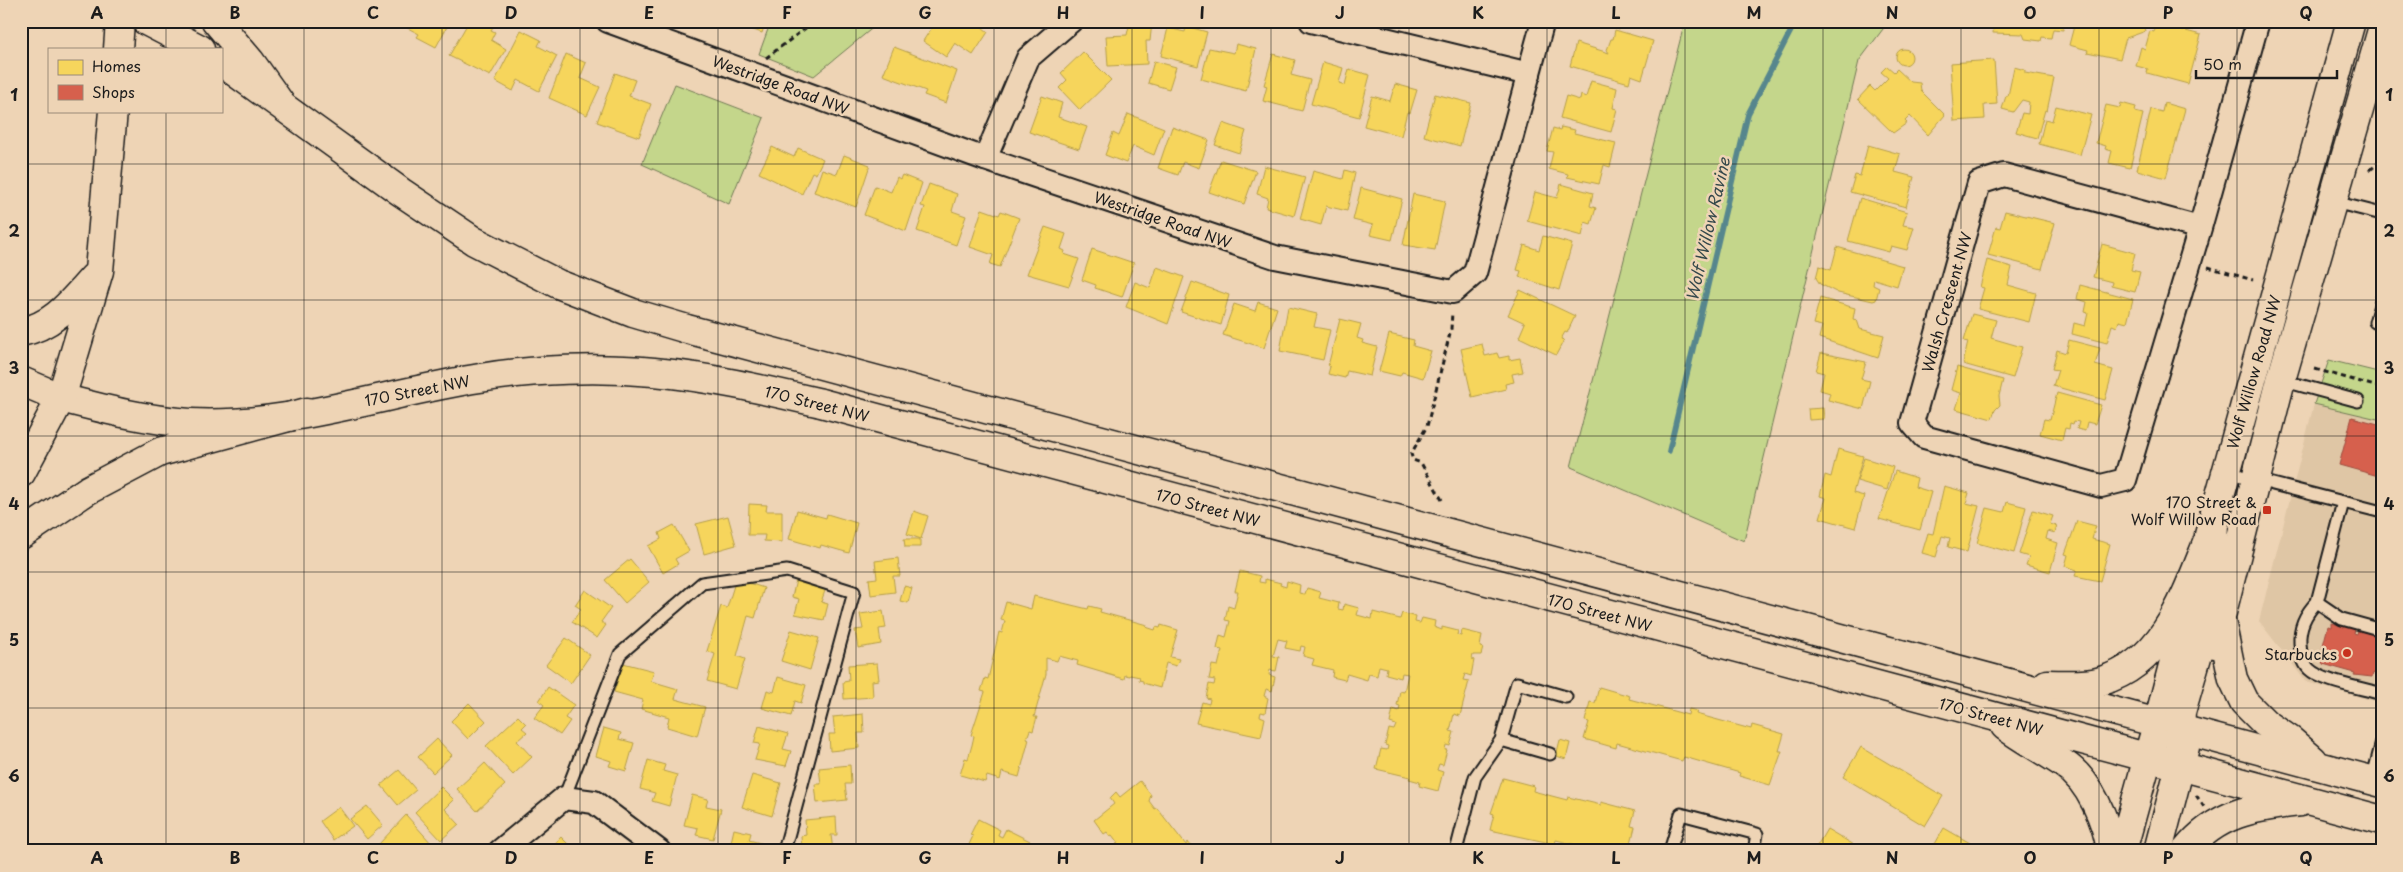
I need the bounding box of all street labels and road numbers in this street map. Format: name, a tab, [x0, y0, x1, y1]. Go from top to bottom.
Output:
street label: Westridge Road NW	[709, 49, 853, 120]
street label: Westridge Road NW	[1091, 185, 1235, 253]
street label: Walsh Crescent NW	[1915, 229, 1977, 375]
street label: Wolf Willow Road NW	[2220, 292, 2286, 452]
street label: 170 Street NW	[363, 368, 472, 411]
street label: 170 Street NW	[763, 379, 872, 427]
street label: 170 Street NW	[1154, 482, 1263, 532]
street label: 170 Street NW	[1546, 587, 1655, 637]
street label: 170 Street NW	[1937, 691, 2046, 741]

